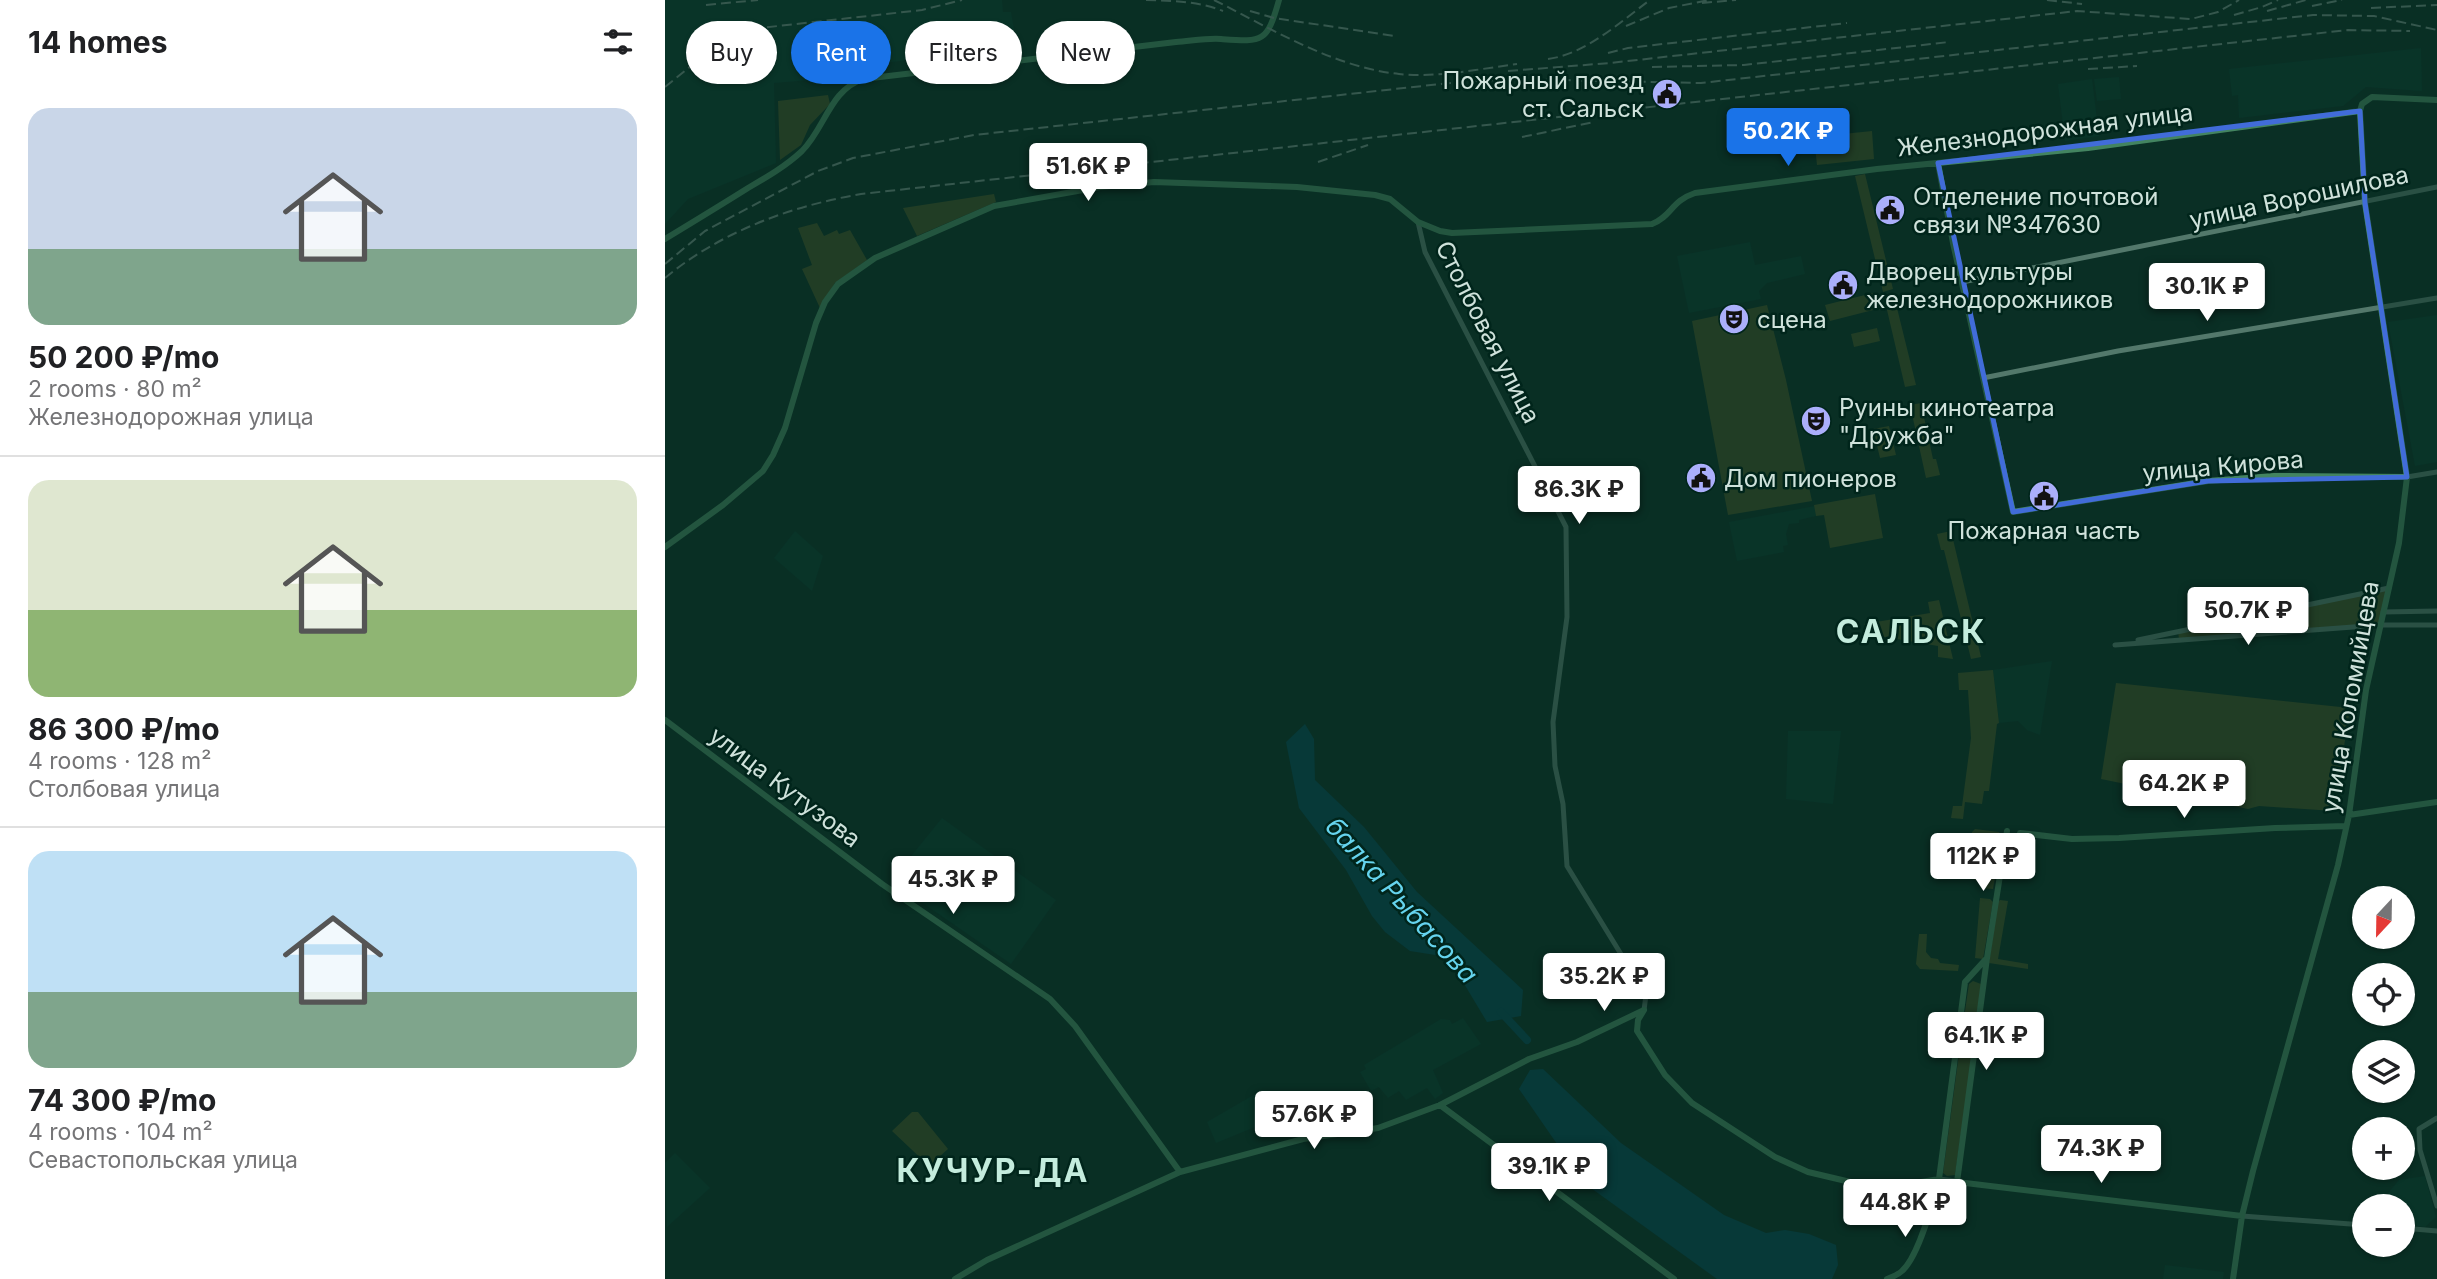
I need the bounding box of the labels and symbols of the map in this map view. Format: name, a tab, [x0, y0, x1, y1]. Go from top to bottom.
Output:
place label: Пожарный поезд ст. Сальск	[1442, 66, 1644, 123]
public building icon: Пожарный поезд ст. Сальск	[1650, 77, 1684, 111]
street label: Железнодорожная улица	[1895, 97, 2195, 163]
pin: 50.2K ₽	[1723, 108, 1853, 168]
pin: 51.6K ₽	[1023, 144, 1153, 203]
street label: улица Ворошилова	[2187, 160, 2411, 234]
place label: Отделение почтовой связи №347630	[1913, 182, 2158, 239]
public building icon: Отделение почтовой связи №347630	[1873, 193, 1907, 227]
street label: Столбовая улица	[1430, 236, 1546, 428]
place label: Дворец культуры железнодорожников	[1866, 257, 2113, 314]
pin: 30.1K ₽	[2142, 264, 2272, 323]
public building icon: Дворец культуры железнодорожников	[1826, 268, 1860, 302]
theatre icon: сцена	[1717, 302, 1751, 336]
place label: сцена	[1757, 305, 1827, 334]
place label: Руины кинотеатра "Дружба"	[1839, 393, 2055, 450]
theatre icon: Руины кинотеатра "Дружба"	[1799, 404, 1833, 438]
street label: улица Кирова	[2141, 445, 2305, 487]
public building icon: Дом пионеров	[1684, 461, 1718, 495]
place label: Дом пионеров	[1724, 464, 1897, 493]
pin: 86.3K ₽	[1514, 466, 1644, 526]
public building icon: Пожарная часть	[2027, 479, 2061, 513]
place label: Пожарная часть	[1947, 516, 2141, 545]
street label: улица Коломийцева	[2315, 579, 2385, 815]
pin: 50.7K ₽	[2183, 588, 2313, 647]
district label: САЛЬСК	[1836, 612, 1986, 651]
street label: улица Кутузова	[704, 721, 866, 853]
pin: 64.2K ₽	[2119, 760, 2249, 820]
water label: балка Рыбасова	[1320, 811, 1484, 989]
pin: 112K ₽	[1926, 834, 2040, 893]
pin: 45.3K ₽	[888, 856, 1018, 916]
north arrow	[2352, 886, 2415, 948]
pin: 35.2K ₽	[1539, 954, 1669, 1013]
pin: 64.1K ₽	[1921, 1012, 2051, 1072]
pin: 57.6K ₽	[1249, 1092, 1379, 1151]
pin: 74.3K ₽	[2036, 1126, 2166, 1185]
pin: 39.1K ₽	[1484, 1144, 1614, 1203]
district label: КУЧУР-ДА	[897, 1151, 1089, 1190]
pin: 44.8K ₽	[1840, 1180, 1970, 1239]

